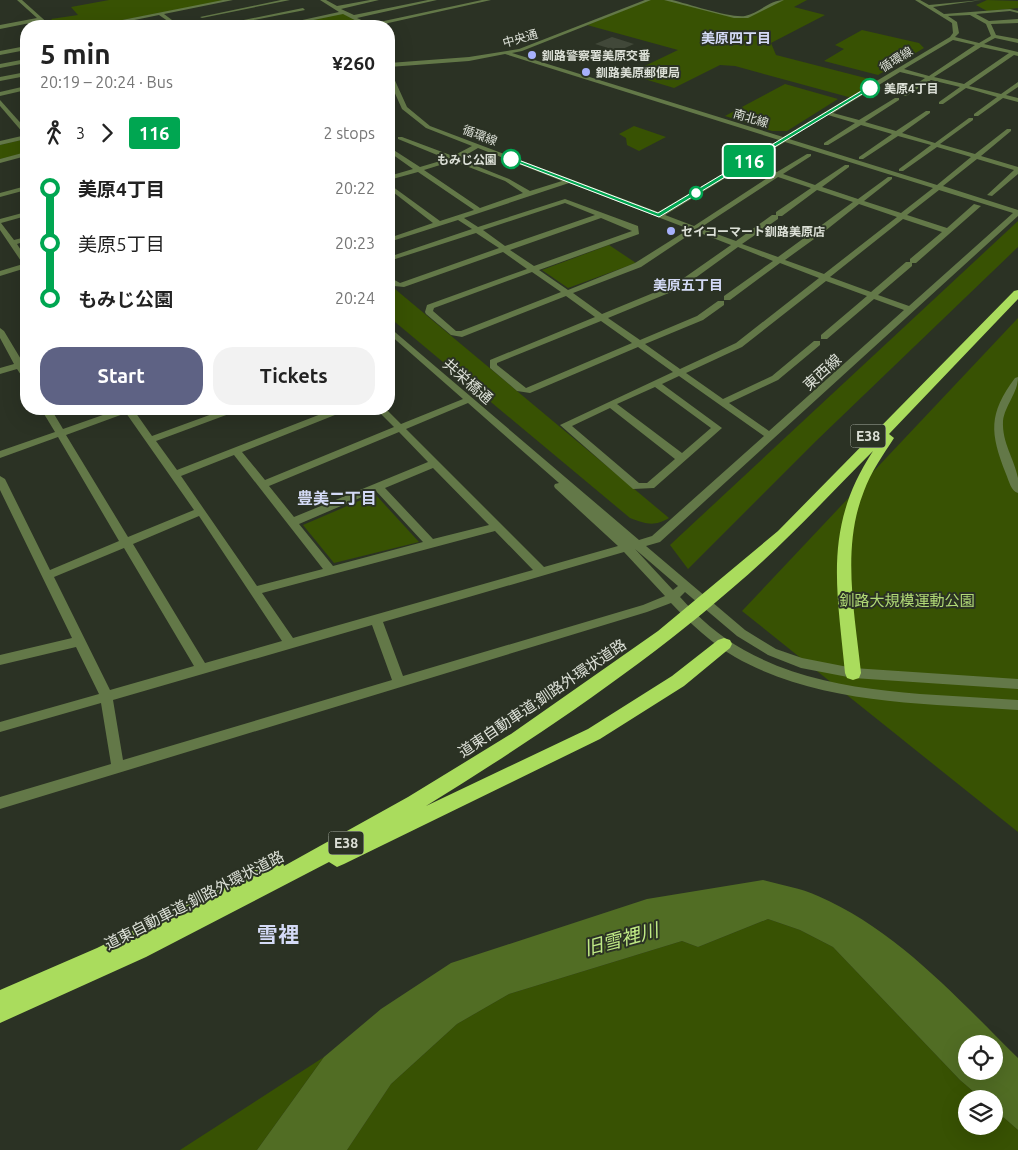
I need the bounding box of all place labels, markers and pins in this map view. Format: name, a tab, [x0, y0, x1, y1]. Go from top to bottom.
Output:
marker: 釧路警察署美原交番	[526, 49, 538, 61]
place label: 釧路警察署美原交番	[541, 49, 651, 62]
marker: 釧路美原郵便局	[580, 66, 592, 78]
place label: 釧路美原郵便局	[595, 66, 680, 79]
marker: 美原4丁目	[860, 78, 880, 98]
place label: 美原4丁目	[884, 82, 939, 95]
marker: もみじ公園	[501, 149, 521, 169]
place label: もみじ公園	[437, 153, 497, 166]
unlabelled marker	[689, 186, 703, 200]
marker: セイコーマート釧路美原店	[665, 225, 677, 237]
place label: セイコーマート釧路美原店	[681, 225, 825, 238]

